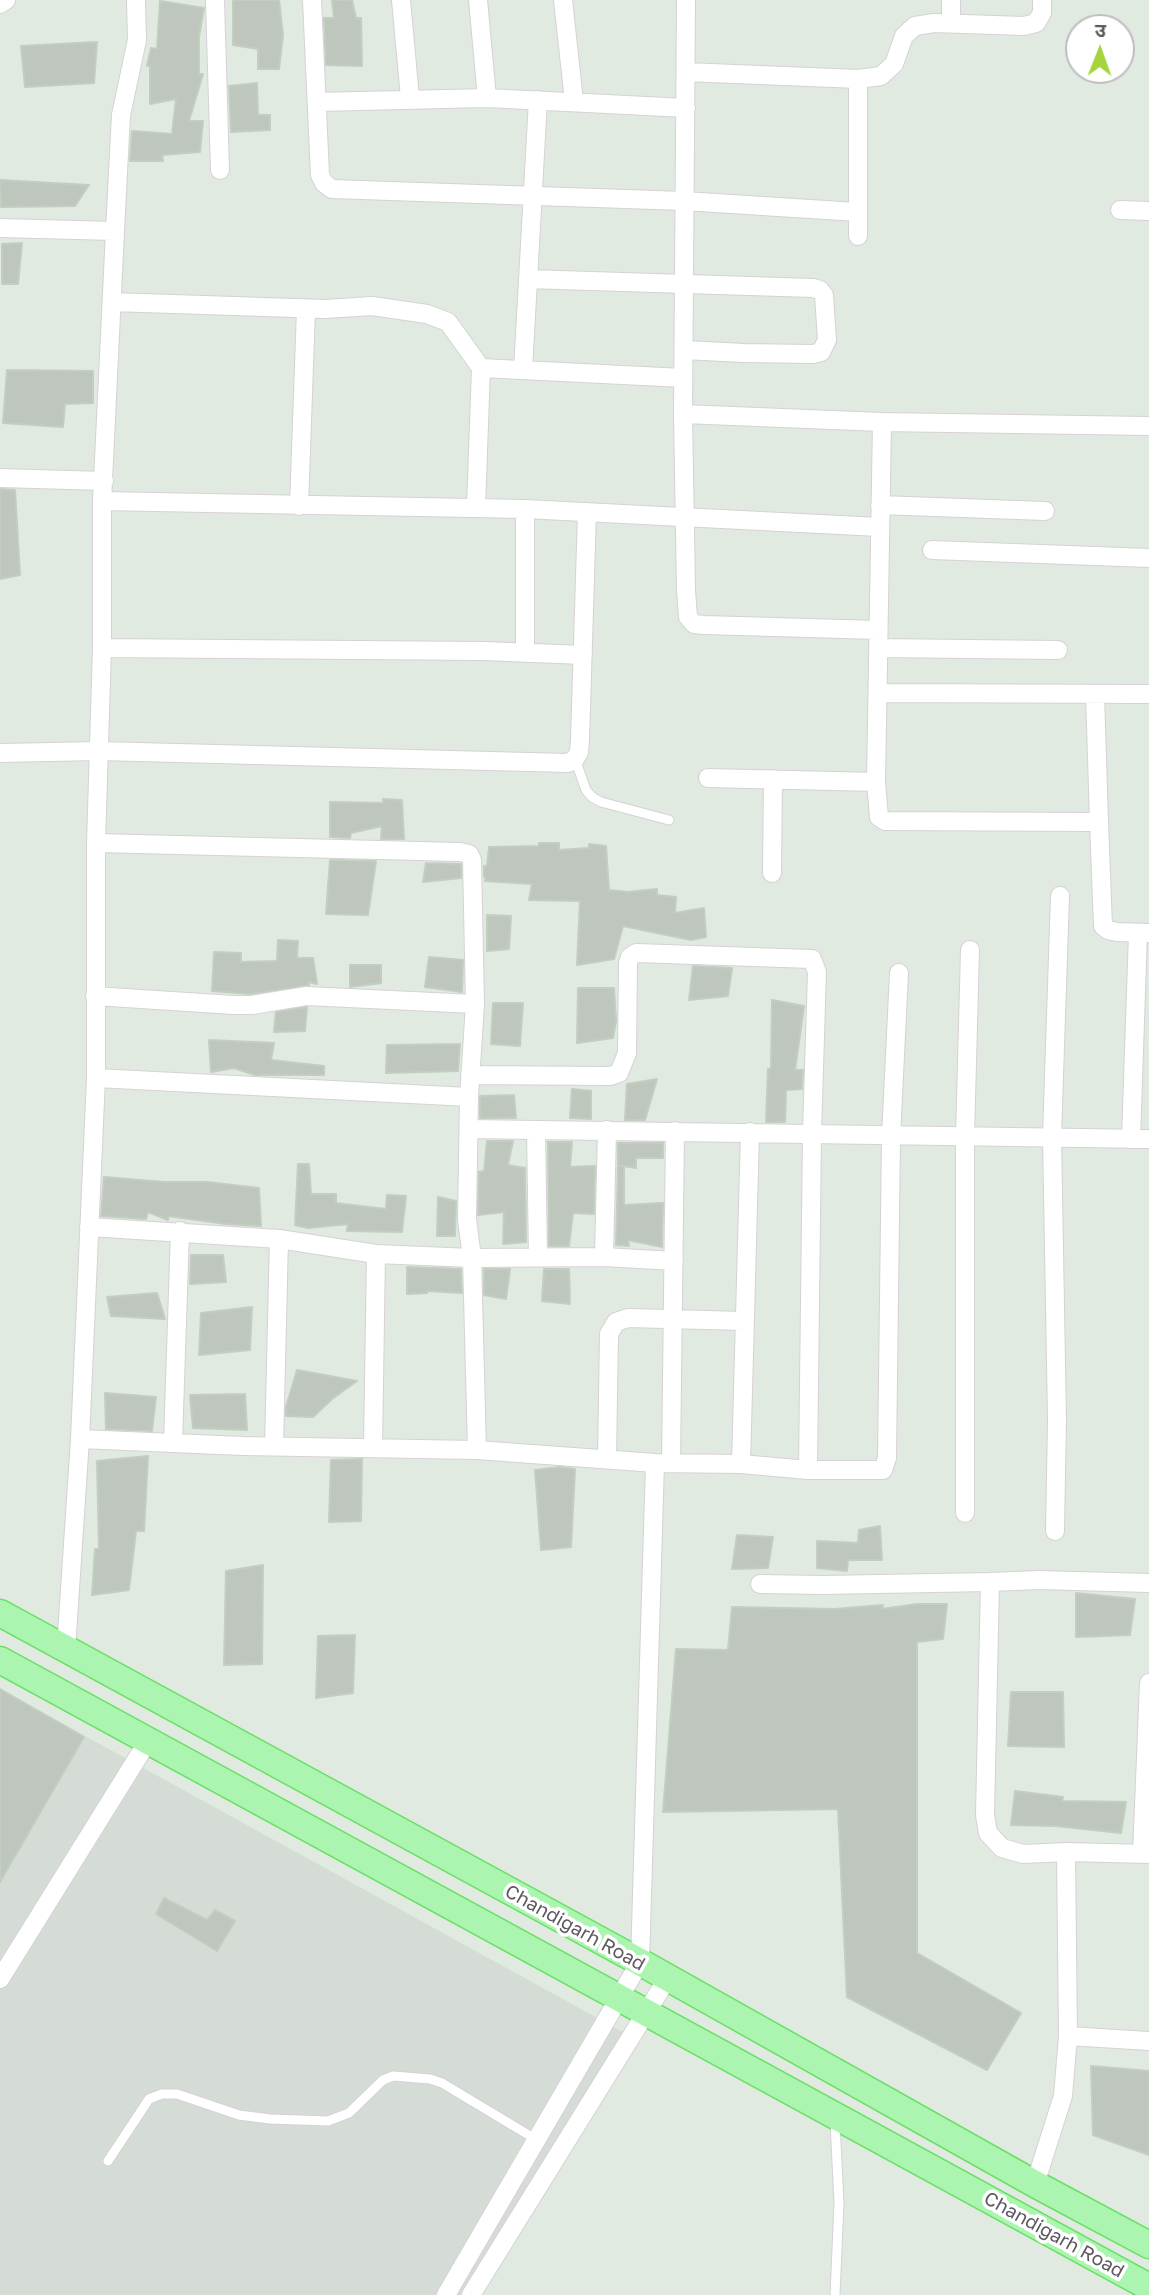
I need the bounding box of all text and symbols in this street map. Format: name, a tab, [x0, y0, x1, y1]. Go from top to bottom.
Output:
north arrow	[1065, 14, 1135, 84]
text: उ	[1095, 18, 1106, 41]
street label: Chandigarh Road	[501, 1880, 649, 1976]
street label: Chandigarh Road	[980, 2187, 1128, 2283]

